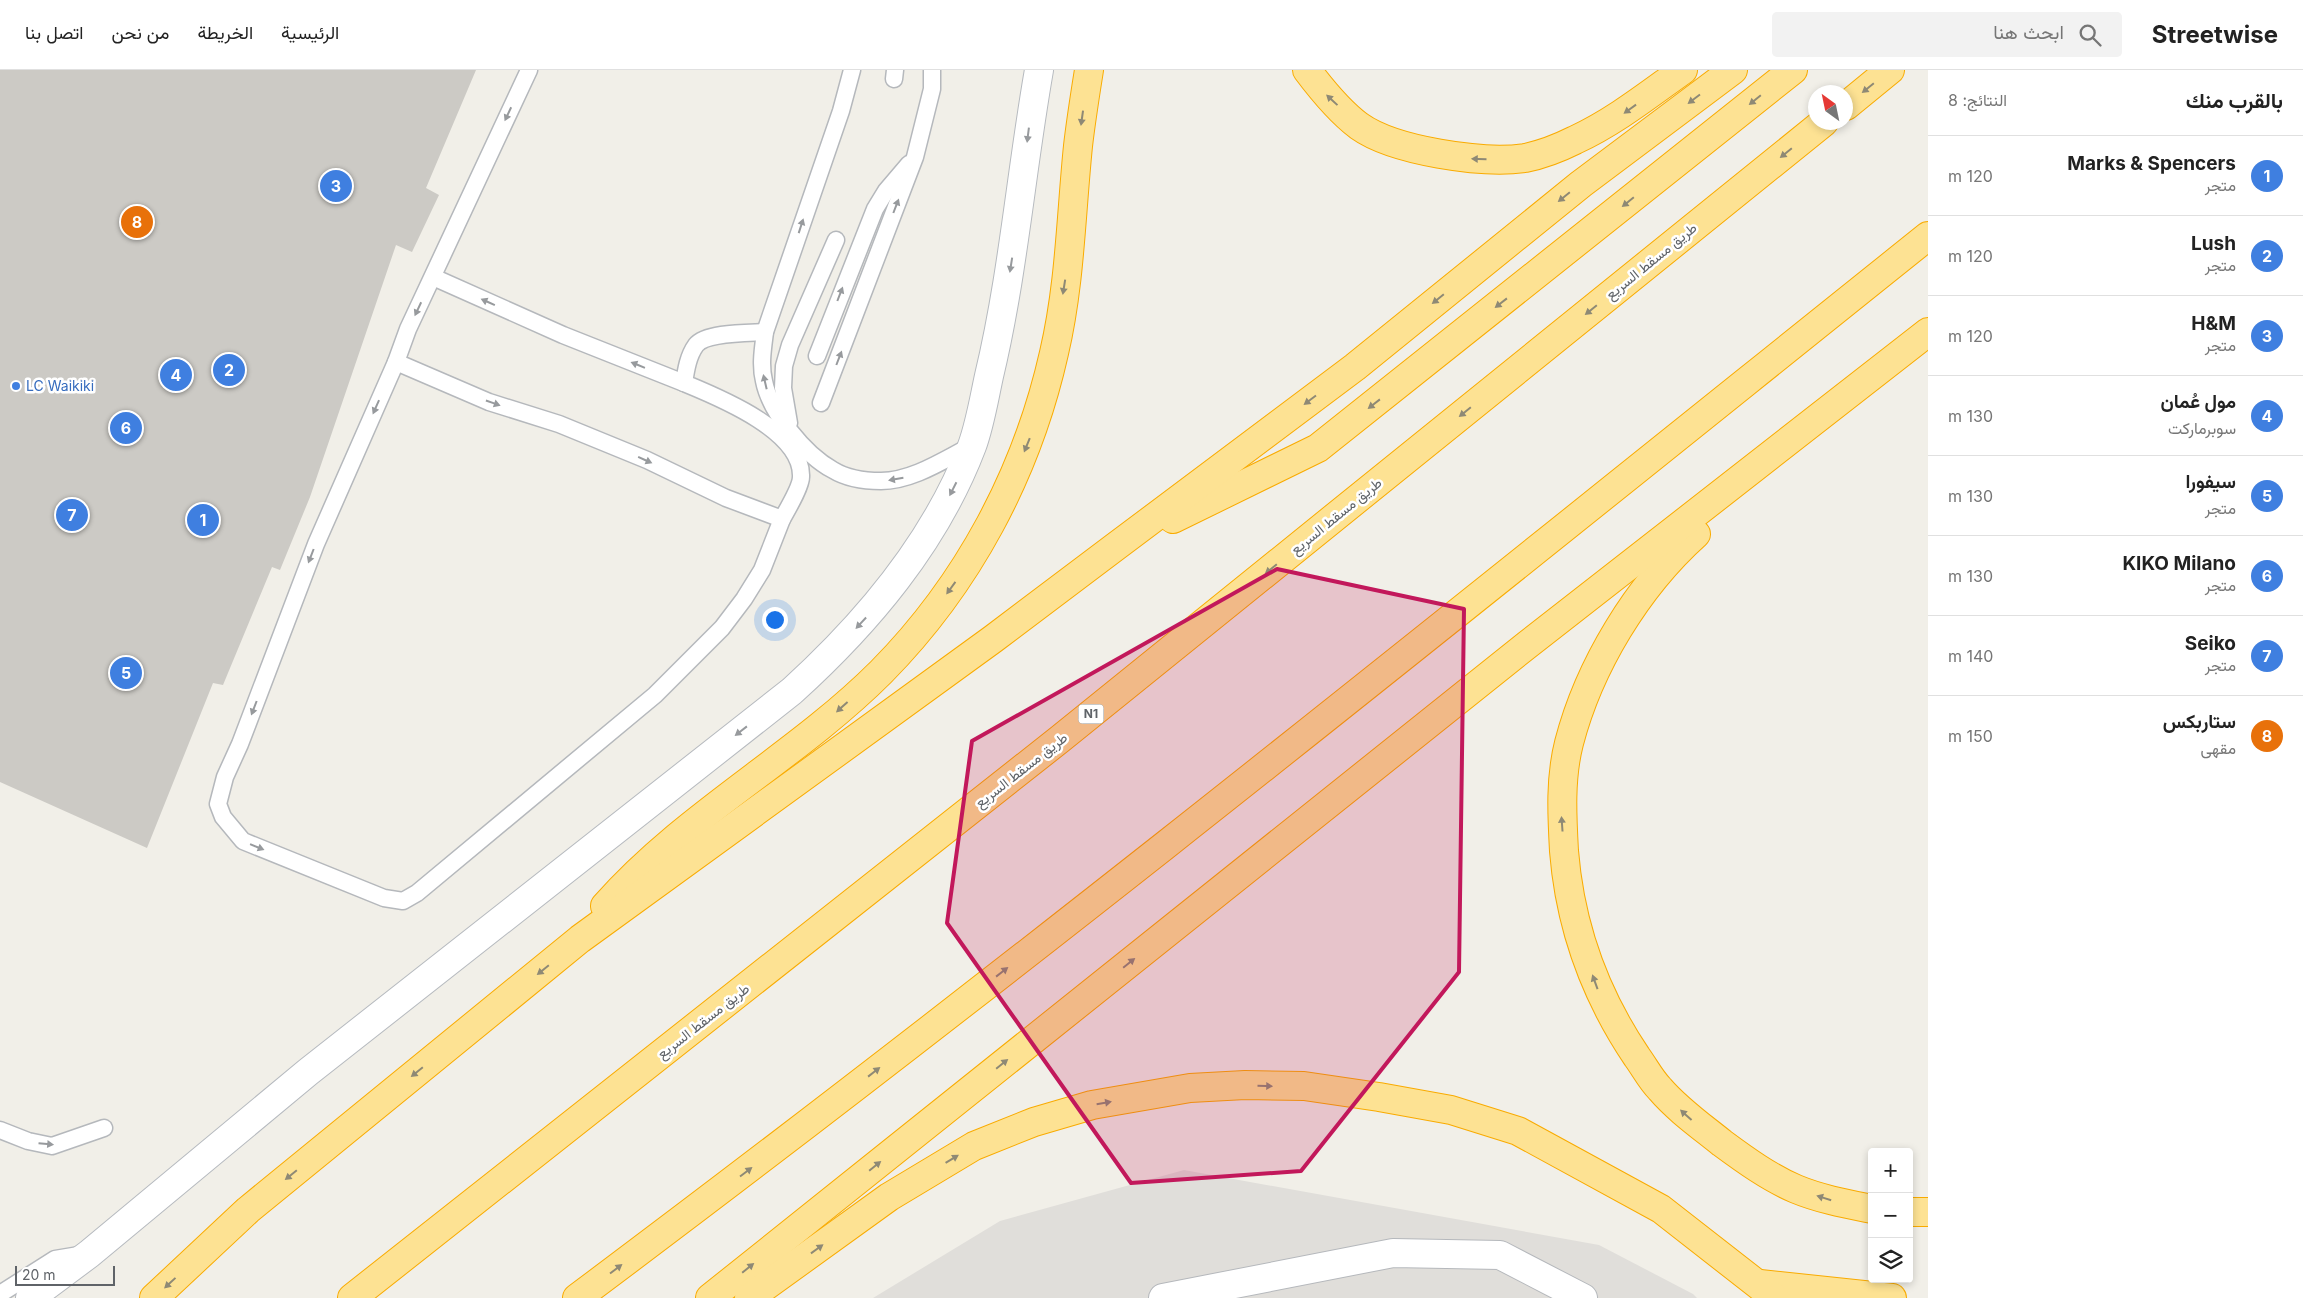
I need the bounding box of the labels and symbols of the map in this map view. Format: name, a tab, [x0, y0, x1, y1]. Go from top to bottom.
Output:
one-way arrow	[1862, 82, 1875, 93]
north arrow	[1808, 85, 1853, 130]
one-way arrow	[1326, 94, 1338, 106]
one-way arrow	[1687, 94, 1701, 104]
one-way arrow	[1749, 95, 1762, 106]
one-way arrow	[1623, 104, 1636, 114]
one-way arrow	[504, 107, 512, 121]
one-way arrow	[1078, 111, 1086, 127]
one-way arrow	[1024, 128, 1032, 144]
one-way arrow	[1780, 147, 1793, 158]
one-way arrow	[1470, 155, 1486, 163]
pin: 3	[320, 167, 352, 205]
one-way arrow	[1558, 192, 1571, 203]
one-way arrow	[1622, 196, 1635, 207]
one-way arrow	[893, 199, 901, 213]
pin: 8	[121, 203, 153, 241]
one-way arrow	[798, 218, 805, 233]
street label: طريق مسقط السريع	[1602, 219, 1702, 305]
one-way arrow	[1006, 257, 1014, 273]
one-way arrow	[1060, 279, 1068, 295]
one-way arrow	[837, 287, 844, 302]
one-way arrow	[1432, 294, 1445, 305]
one-way arrow	[1495, 297, 1508, 308]
one-way arrow	[481, 298, 495, 306]
one-way arrow	[413, 302, 421, 316]
one-way arrow	[1585, 304, 1598, 315]
pin: 2	[213, 351, 245, 389]
one-way arrow	[835, 351, 843, 365]
pin: 4	[160, 356, 192, 394]
one-way arrow	[630, 361, 645, 369]
one-way arrow	[761, 374, 769, 389]
place label: LC Waikiki	[26, 377, 94, 394]
marker: LC Waikiki	[10, 380, 22, 392]
one-way arrow	[1303, 395, 1317, 405]
one-way arrow	[1367, 398, 1380, 409]
one-way arrow	[372, 400, 380, 414]
one-way arrow	[485, 400, 500, 407]
one-way arrow	[1459, 406, 1472, 417]
pin: 6	[110, 409, 142, 447]
one-way arrow	[1023, 437, 1030, 452]
one-way arrow	[638, 456, 652, 464]
street label: طريق مسقط السريع	[1287, 474, 1387, 560]
one-way arrow	[888, 475, 904, 483]
one-way arrow	[949, 482, 957, 496]
pin: 7	[56, 496, 88, 534]
pin: 1	[187, 501, 219, 539]
one-way arrow	[307, 549, 315, 564]
one-way arrow	[1264, 563, 1277, 574]
one-way arrow	[946, 581, 956, 594]
your location	[762, 607, 788, 633]
one-way arrow	[856, 616, 867, 629]
pin: 5	[110, 654, 142, 692]
one-way arrow	[250, 701, 258, 716]
one-way arrow	[836, 701, 848, 713]
road number: N1	[1078, 704, 1104, 724]
one-way arrow	[735, 725, 748, 736]
street label: طريق مسقط السريع	[971, 728, 1072, 813]
one-way arrow	[1558, 816, 1566, 832]
one-way arrow	[250, 843, 264, 851]
one-way arrow	[1122, 957, 1135, 968]
one-way arrow	[536, 964, 549, 975]
one-way arrow	[996, 967, 1009, 977]
one-way arrow	[1591, 974, 1599, 989]
street label: طريق مسقط السريع	[653, 979, 754, 1064]
one-way arrow	[995, 1059, 1008, 1070]
one-way arrow	[411, 1067, 424, 1078]
one-way arrow	[868, 1067, 881, 1078]
one-way arrow	[1257, 1082, 1273, 1090]
one-way arrow	[1096, 1099, 1111, 1107]
one-way arrow	[1681, 1109, 1693, 1121]
one-way arrow	[39, 1140, 55, 1148]
one-way arrow	[945, 1155, 958, 1164]
one-way arrow	[868, 1161, 882, 1171]
one-way arrow	[739, 1166, 752, 1177]
one-way arrow	[285, 1170, 298, 1181]
one-way arrow	[1817, 1194, 1832, 1201]
one-way arrow	[810, 1244, 824, 1254]
one-way arrow	[741, 1262, 754, 1273]
scale bar	[15, 1263, 115, 1286]
one-way arrow	[609, 1264, 623, 1274]
one-way arrow	[164, 1277, 176, 1289]

